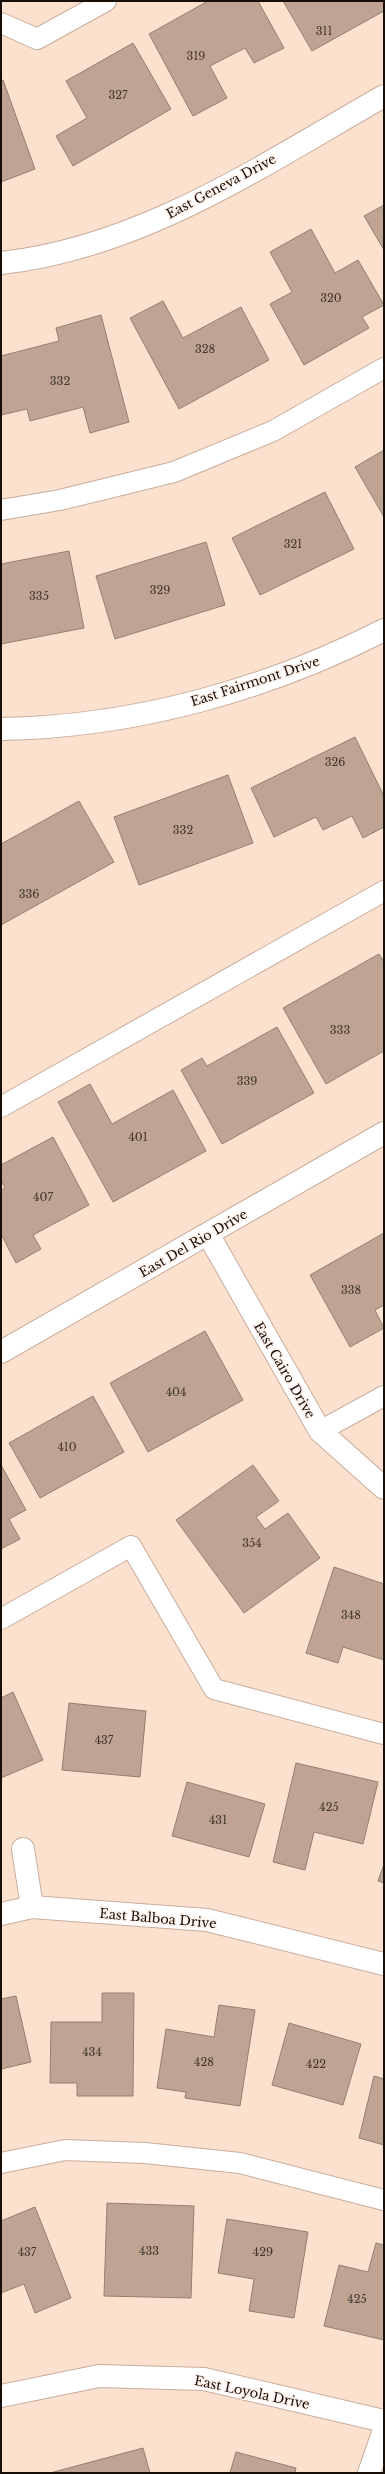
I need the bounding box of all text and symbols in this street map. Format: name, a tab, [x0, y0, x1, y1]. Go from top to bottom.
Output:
house number: 311	[316, 24, 332, 38]
house number: 319	[187, 49, 205, 63]
house number: 327	[108, 88, 128, 102]
street label: East Geneva Drive	[163, 150, 279, 223]
house number: 320	[320, 291, 342, 305]
house number: 328	[195, 342, 215, 356]
house number: 332	[50, 374, 70, 388]
house number: 321	[284, 537, 302, 551]
house number: 329	[150, 583, 170, 597]
house number: 335	[29, 589, 49, 603]
street label: East Fairmont Drive	[189, 653, 322, 710]
house number: 326	[325, 755, 345, 769]
house number: 332	[173, 823, 193, 837]
house number: 336	[19, 887, 39, 901]
house number: 333	[330, 1023, 350, 1037]
house number: 339	[237, 1074, 257, 1088]
house number: 401	[128, 1130, 148, 1144]
house number: 407	[33, 1190, 53, 1204]
street label: East Del Rio Drive	[136, 1206, 250, 1281]
house number: 338	[341, 1283, 361, 1297]
street label: East Cairo Drive	[250, 1319, 319, 1422]
house number: 404	[166, 1385, 186, 1399]
house number: 410	[57, 1440, 77, 1454]
house number: 354	[242, 1536, 262, 1550]
house number: 348	[341, 1608, 361, 1622]
house number: 437	[95, 1733, 114, 1747]
house number: 425	[319, 1800, 339, 1814]
house number: 431	[209, 1813, 227, 1827]
street label: East Balboa Drive	[99, 1905, 217, 1932]
house number: 434	[82, 2045, 102, 2059]
house number: 428	[194, 2055, 214, 2069]
house number: 422	[306, 2057, 326, 2071]
house number: 433	[139, 2244, 159, 2258]
house number: 437	[18, 2245, 37, 2259]
house number: 429	[253, 2245, 273, 2259]
house number: 425	[347, 2292, 367, 2306]
street label: East Loyola Drive	[193, 2372, 311, 2413]

